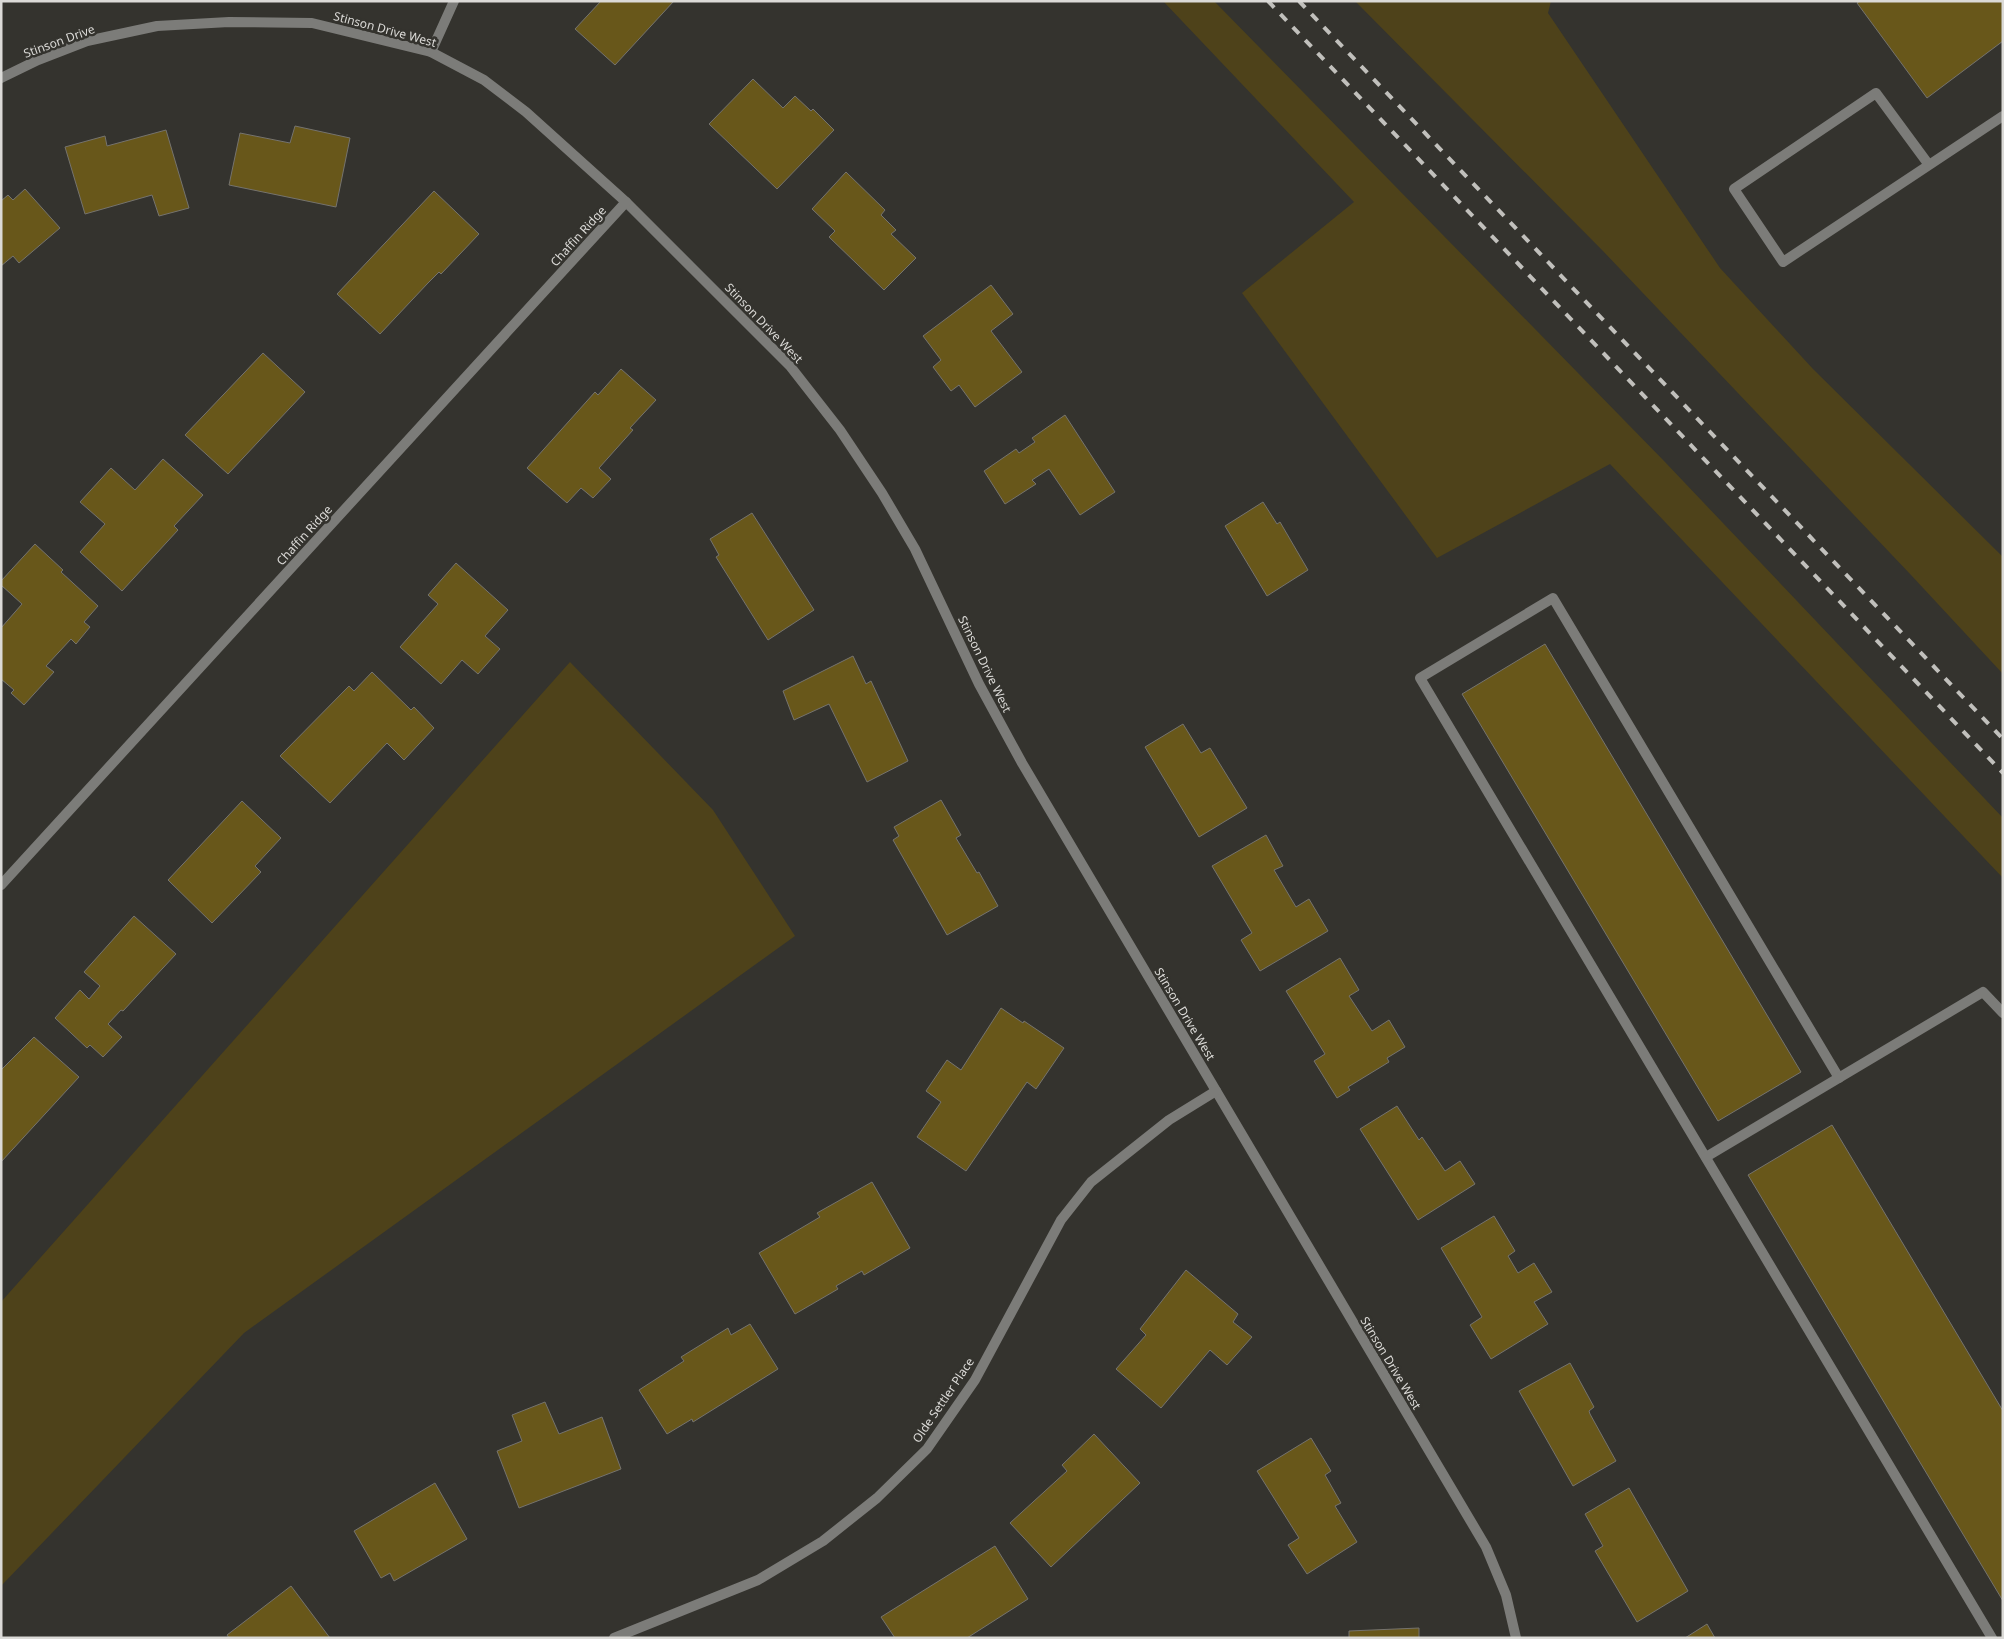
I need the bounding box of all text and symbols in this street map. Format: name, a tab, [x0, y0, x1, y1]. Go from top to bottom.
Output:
street label: Stinson Drive West	[332, 7, 439, 51]
street label: Stinson Drive	[21, 20, 97, 62]
street label: Chaffin Ridge	[546, 202, 610, 270]
street label: Stinson Drive West	[721, 279, 807, 367]
street label: Chaffin Ridge	[272, 501, 336, 569]
street label: Stinson Drive West	[954, 613, 1016, 716]
street label: Stinson Drive West	[1151, 964, 1220, 1064]
street label: Stinson Drive West	[1357, 1313, 1426, 1413]
street label: Olde Settler Place	[908, 1354, 978, 1446]

